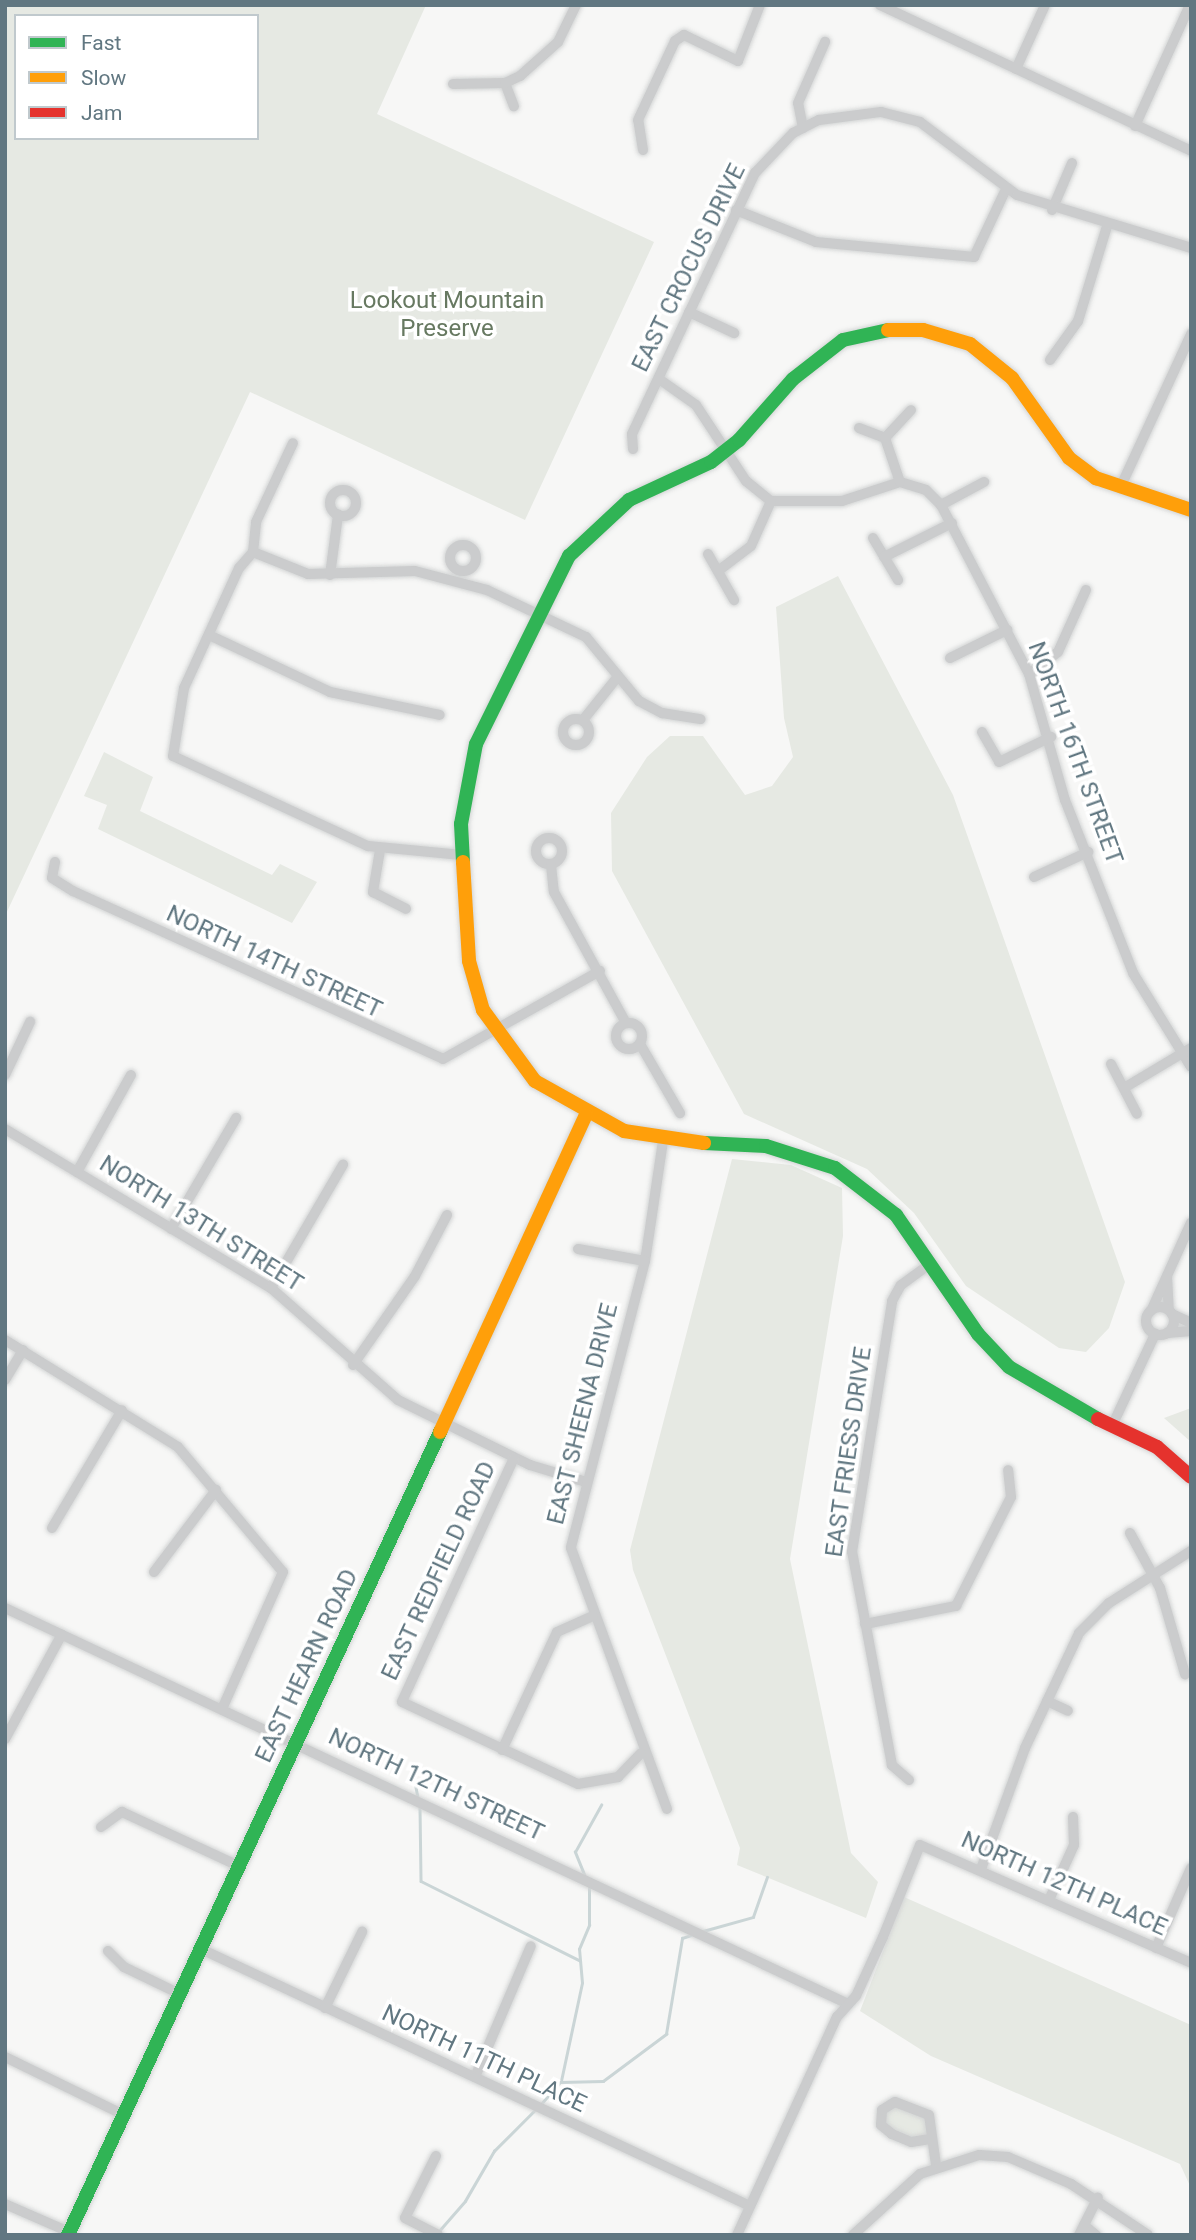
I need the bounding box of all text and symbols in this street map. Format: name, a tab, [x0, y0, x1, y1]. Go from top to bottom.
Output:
legend	[14, 14, 259, 140]
text: Fast	[81, 31, 121, 55]
text: Slow	[81, 66, 126, 90]
text: Jam	[81, 101, 122, 125]
street label: EAST CROCUS DRIVE	[626, 159, 752, 377]
park label: Lookout Mountain Preserve	[350, 287, 544, 343]
street label: NORTH 16TH STREET	[1021, 638, 1129, 868]
street label: NORTH 14TH STREET	[162, 899, 386, 1025]
street label: NORTH 13TH STREET	[94, 1150, 308, 1298]
street label: EAST SHEENA DRIVE	[542, 1300, 624, 1528]
street label: EAST FRIESS DRIVE	[820, 1345, 878, 1559]
street label: EAST REDFIELD ROAD	[376, 1457, 502, 1685]
street label: EAST HEARN ROAD	[249, 1564, 365, 1768]
street label: NORTH 12TH STREET	[324, 1722, 548, 1848]
street label: NORTH 12TH PLACE	[957, 1826, 1171, 1942]
street label: NORTH 11TH PLACE	[377, 1999, 591, 2119]

